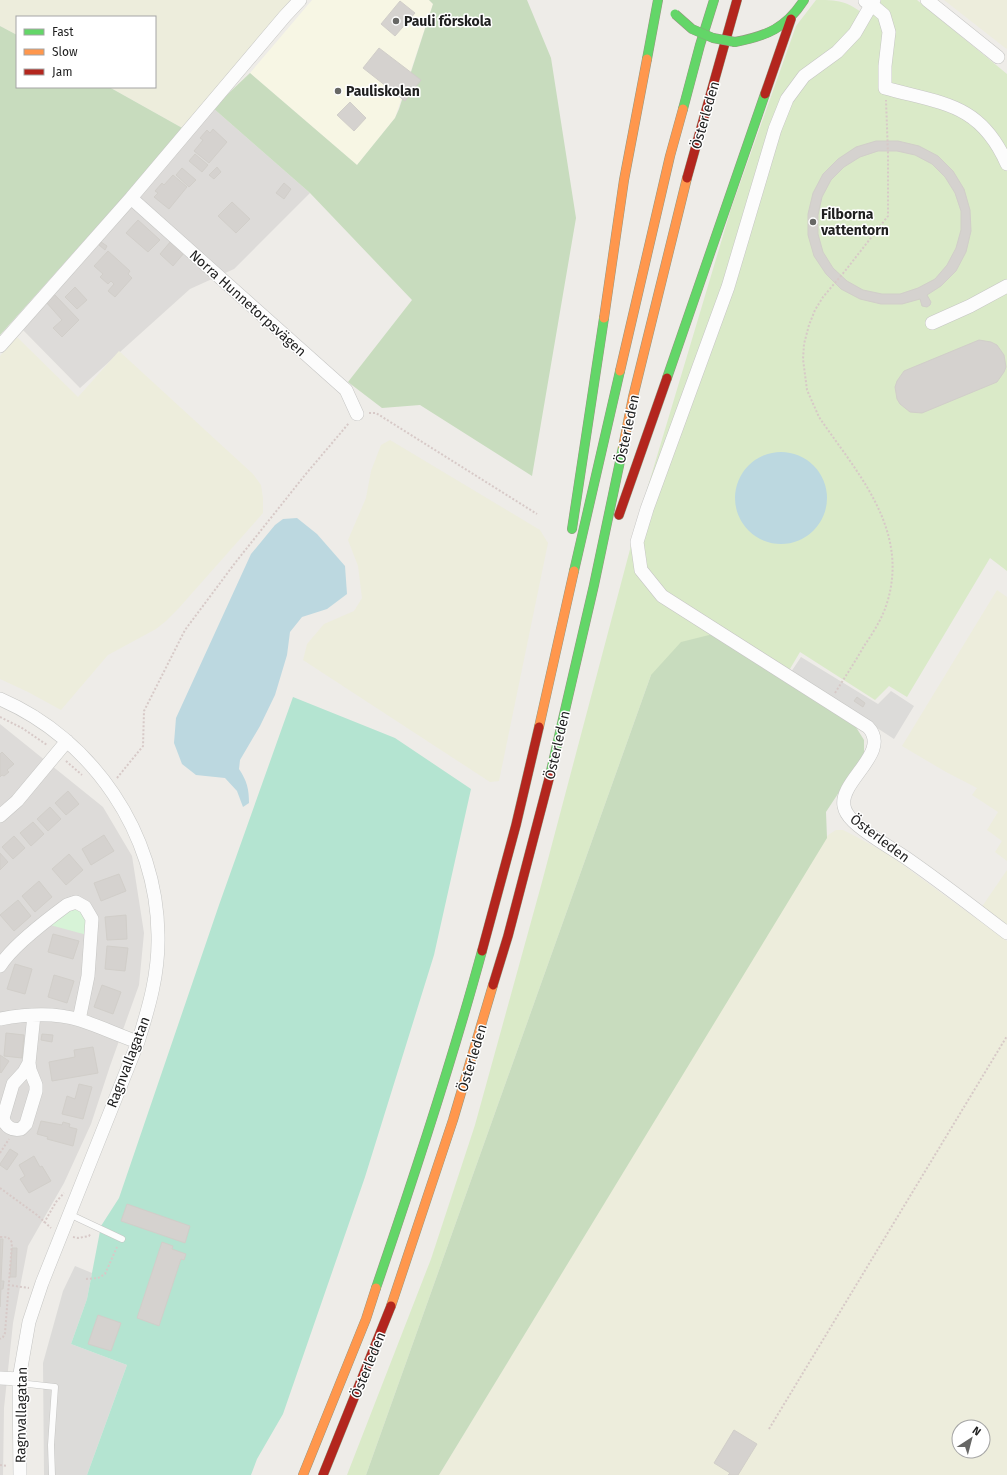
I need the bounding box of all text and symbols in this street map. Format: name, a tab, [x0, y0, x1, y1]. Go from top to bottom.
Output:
place label: Pauli förskola	[404, 13, 492, 30]
legend	[16, 16, 156, 88]
marker: Pauli förskola	[391, 16, 401, 26]
text: Fast	[52, 25, 74, 39]
text: Slow	[52, 45, 78, 59]
text: Jam	[52, 65, 72, 79]
street label: Österleden	[687, 79, 723, 151]
place label: Pauliskolan	[346, 83, 420, 100]
marker: Pauliskolan	[333, 86, 343, 96]
place label: Filborna vattentorn	[820, 206, 889, 239]
marker: Filborna vattentorn	[808, 217, 818, 227]
street label: Norra Hunnetorpsvägen	[186, 246, 310, 360]
street label: Österleden	[611, 393, 643, 465]
street label: Österleden	[540, 709, 574, 781]
street label: Österleden	[847, 810, 913, 866]
street label: Ragnvallagatan	[103, 1014, 154, 1110]
street label: Österleden	[453, 1022, 491, 1094]
street label: Österleden	[347, 1329, 389, 1401]
street label: Ragnvallagatan	[12, 1367, 31, 1463]
north arrow	[951, 1419, 991, 1459]
text: N	[970, 1424, 983, 1439]

